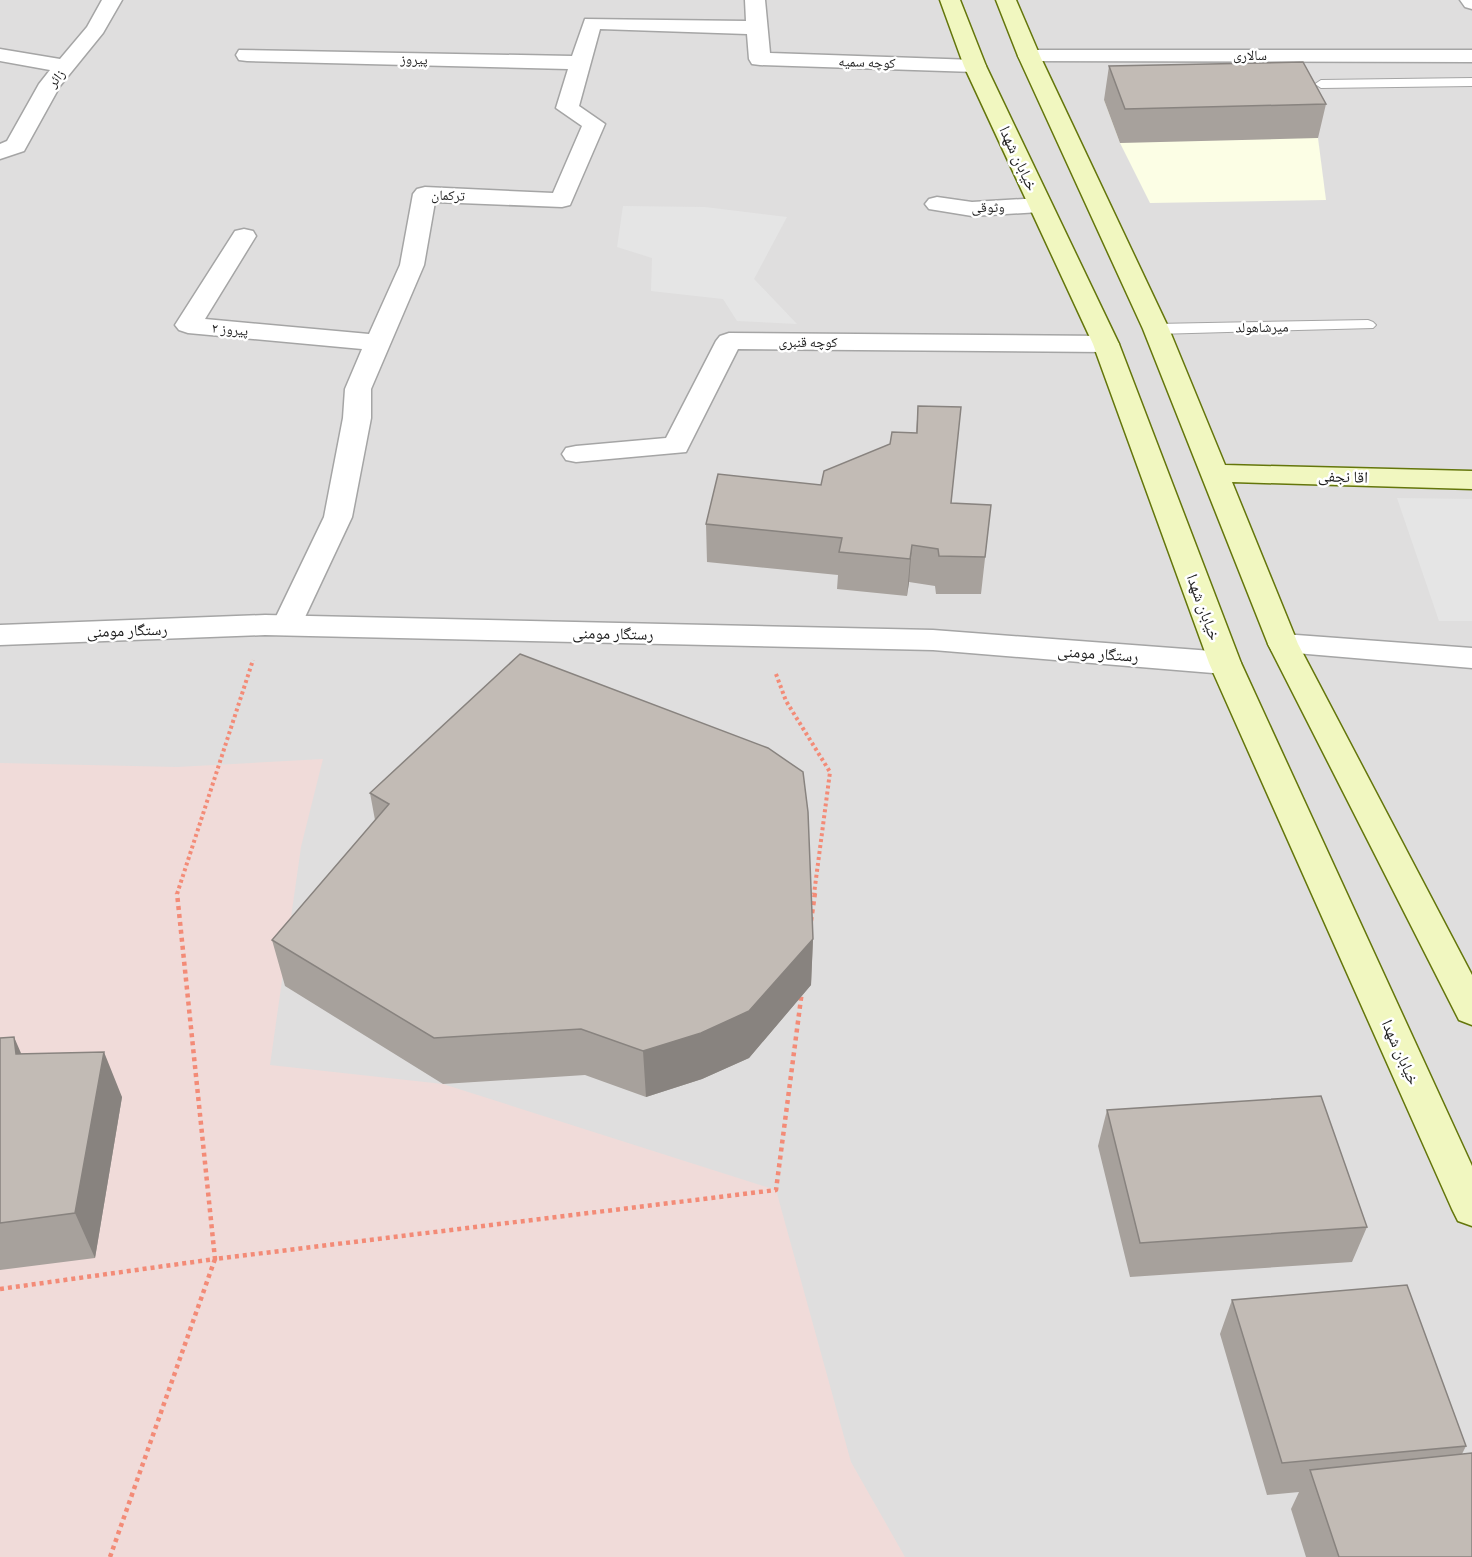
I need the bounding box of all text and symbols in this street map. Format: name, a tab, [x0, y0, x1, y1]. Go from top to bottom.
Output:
street label: سالاری	[1233, 46, 1267, 64]
street label: پیروز	[399, 50, 428, 68]
street label: کوچه سمیه	[838, 52, 896, 72]
street label: زائر	[43, 65, 69, 92]
street label: خیابان شهدا	[994, 122, 1043, 194]
street label: ترکمان	[431, 185, 465, 205]
street label: وثوقی	[971, 198, 1005, 216]
street label: پیروز ۲	[211, 318, 249, 340]
street label: میرشاهولد	[1235, 318, 1289, 336]
street label: کوچه قنبری	[779, 333, 838, 351]
street label: اقا نجفی	[1318, 465, 1368, 488]
street label: خیابان شهدا	[1182, 571, 1225, 643]
street label: رستگار مومنی	[86, 619, 168, 642]
street label: رستگار مومنی	[572, 622, 654, 645]
street label: رستگار مومنی	[1057, 640, 1139, 667]
street label: خیابان شهدا	[1377, 1016, 1424, 1088]

